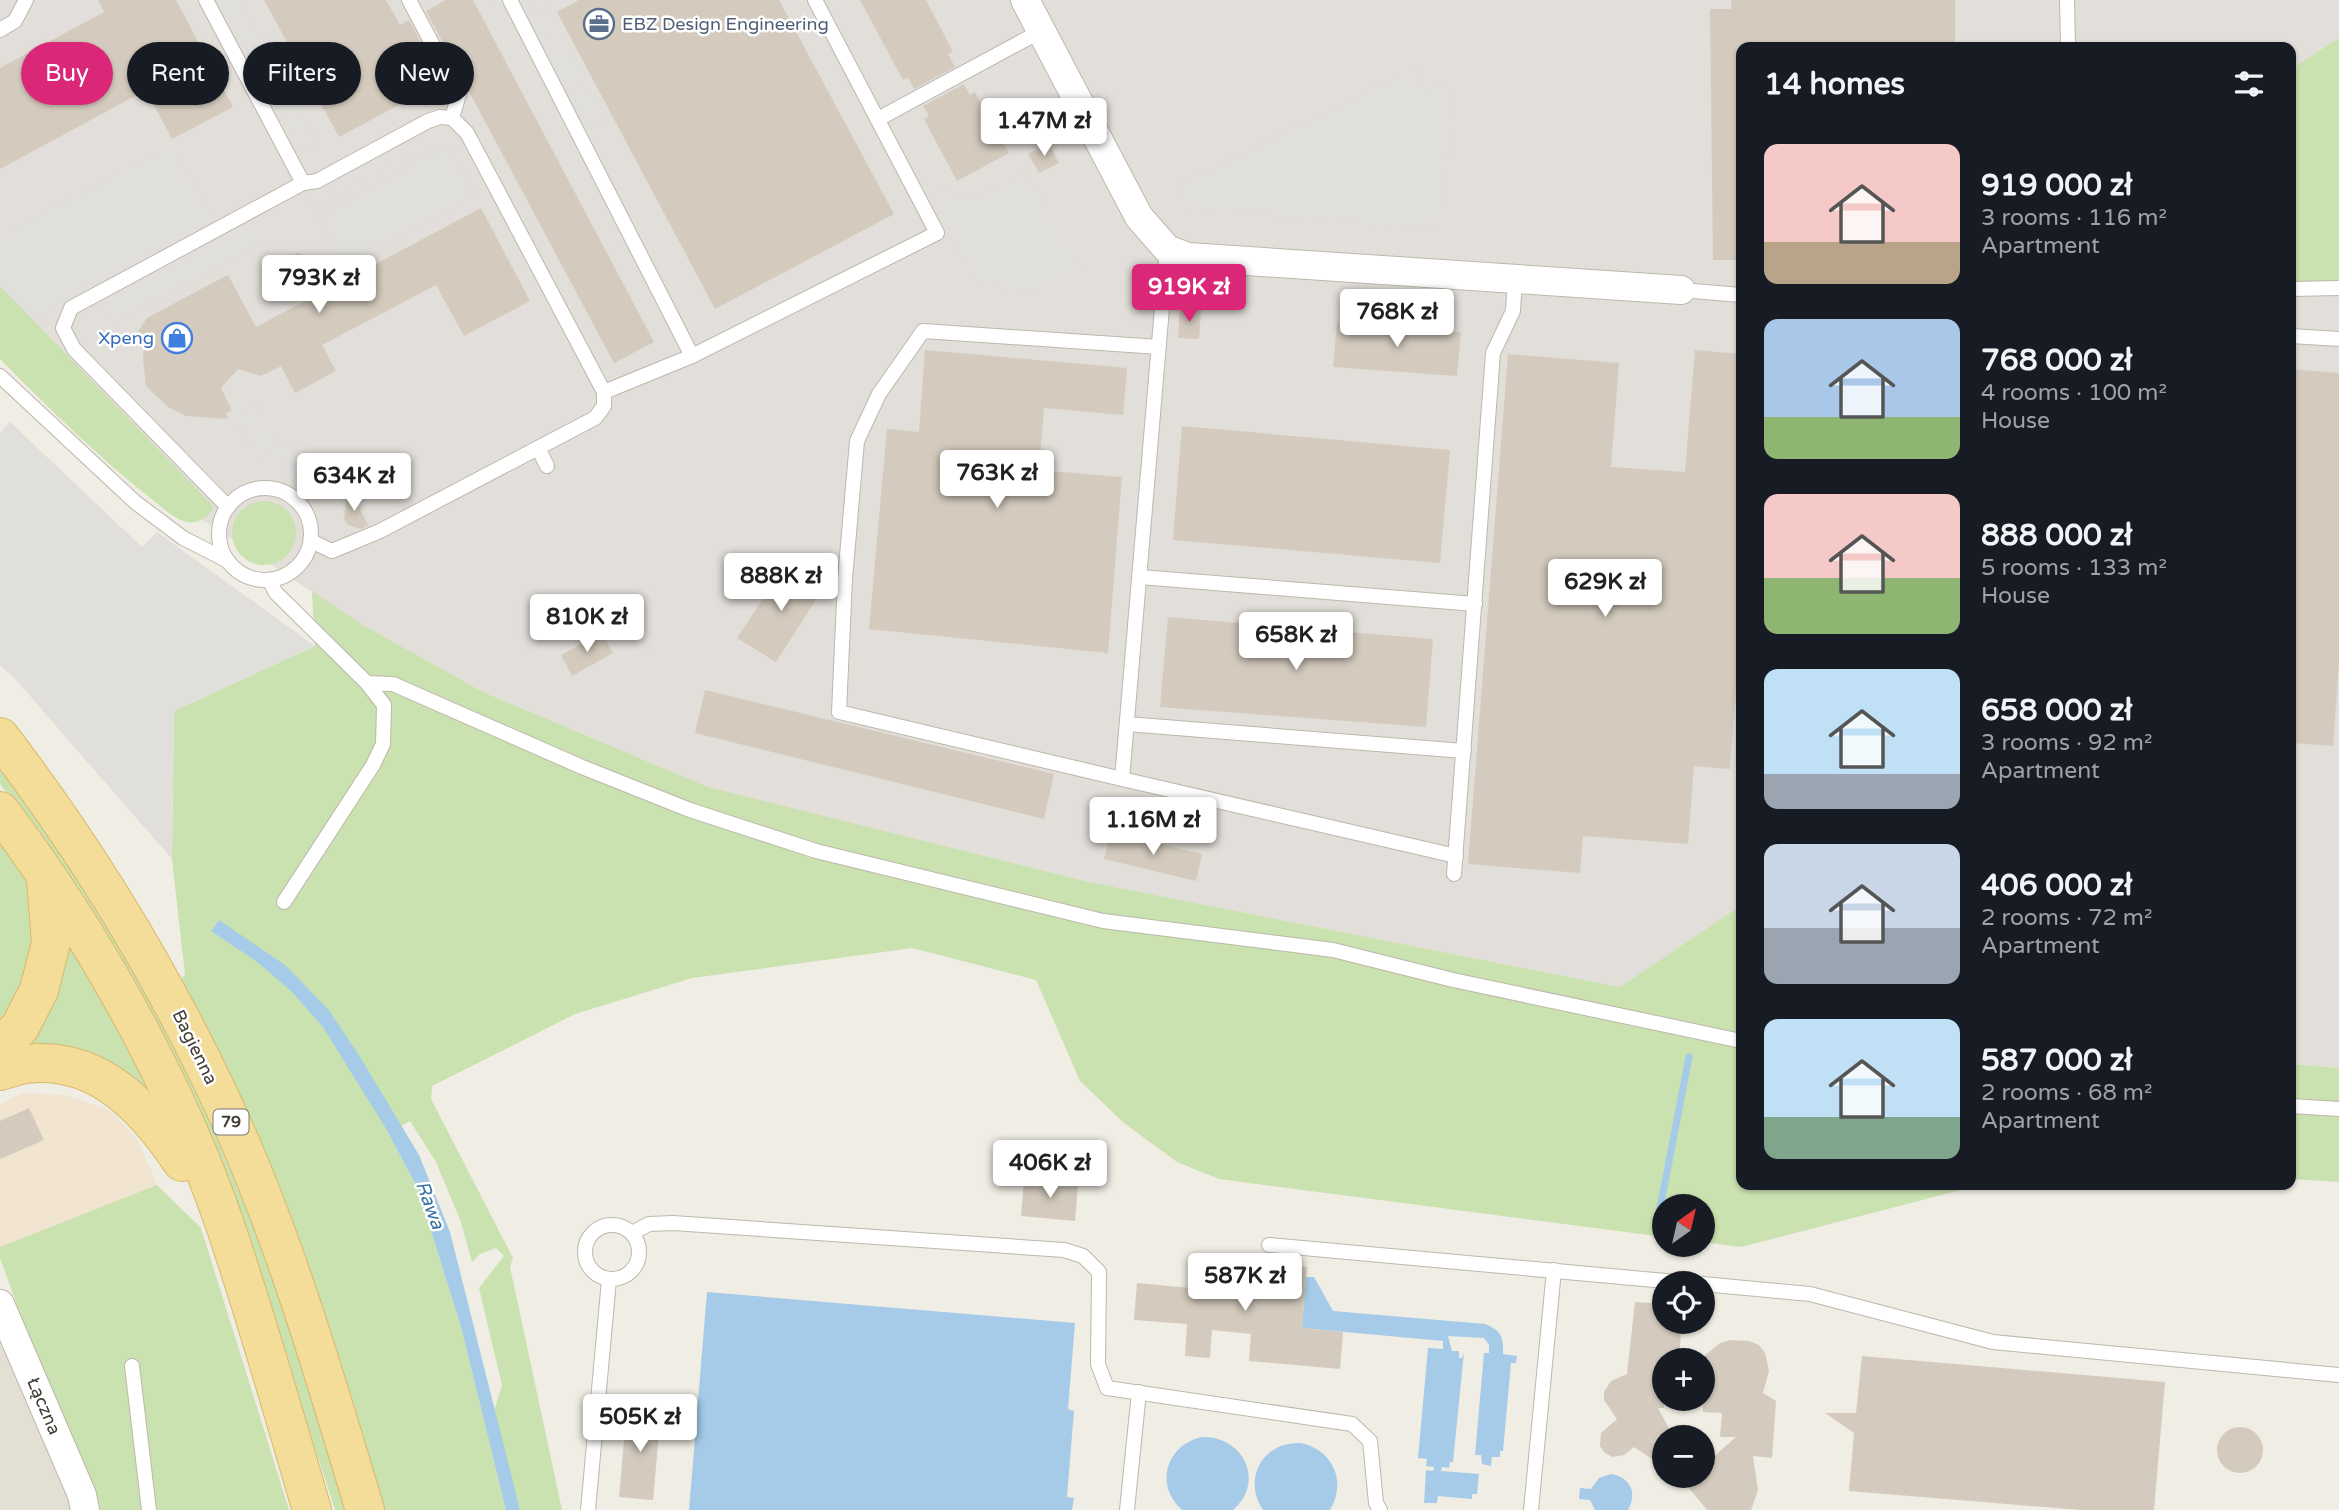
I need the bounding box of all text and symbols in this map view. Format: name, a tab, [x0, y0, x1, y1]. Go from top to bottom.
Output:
office icon: EBZ Design Engineering	[582, 7, 616, 41]
place label: EBZ Design Engineering	[622, 13, 829, 35]
chip: Buy	[21, 42, 113, 105]
chip: Rent	[127, 42, 229, 105]
chip: Filters	[243, 42, 361, 105]
chip: New	[375, 42, 474, 105]
icon: filters	[2230, 65, 2268, 103]
text: 14 homes	[1764, 66, 1905, 103]
pin: 1.47M zł	[972, 99, 1116, 158]
text: 1.47M zł	[997, 107, 1091, 135]
text: 919 000 zł	[1981, 167, 2132, 204]
icon: home	[1820, 172, 1904, 256]
text: 3 rooms · 116 m²	[1981, 204, 2167, 232]
text: Apartment	[1981, 232, 2100, 260]
pin: 793K zł	[254, 256, 384, 315]
text: 793K zł	[278, 264, 360, 292]
pin: 919K zł	[1124, 264, 1254, 324]
text: 919K zł	[1148, 273, 1230, 301]
pin: 768K zł	[1332, 290, 1462, 349]
text: 768K zł	[1356, 298, 1438, 326]
shop icon: Xpeng	[160, 321, 194, 355]
place label: Xpeng	[98, 327, 154, 349]
text: 768 000 zł	[1981, 342, 2132, 379]
icon: home	[1820, 347, 1904, 431]
text: 4 rooms · 100 m²	[1981, 379, 2167, 407]
text: House	[1981, 407, 2050, 435]
pin: 763K zł	[932, 450, 1062, 510]
pin: 634K zł	[289, 454, 419, 513]
text: 763K zł	[956, 459, 1038, 487]
text: 634K zł	[313, 462, 395, 490]
text: 888 000 zł	[1981, 517, 2132, 554]
icon: home	[1820, 522, 1904, 606]
pin: 888K zł	[716, 554, 846, 613]
text: 5 rooms · 133 m²	[1981, 554, 2167, 582]
pin: 629K zł	[1540, 560, 1670, 619]
text: 888K zł	[740, 562, 822, 590]
text: 629K zł	[1564, 568, 1646, 596]
text: House	[1981, 582, 2050, 610]
pin: 810K zł	[522, 594, 652, 654]
text: 810K zł	[546, 603, 628, 631]
pin: 658K zł	[1231, 612, 1361, 672]
text: 658K zł	[1255, 621, 1337, 649]
text: 658 000 zł	[1981, 692, 2132, 729]
icon: home	[1820, 697, 1904, 781]
text: 3 rooms · 92 m²	[1981, 729, 2152, 757]
text: Apartment	[1981, 757, 2100, 785]
pin: 1.16M zł	[1081, 798, 1225, 857]
text: 1.16M zł	[1106, 806, 1200, 834]
text: 406 000 zł	[1981, 867, 2132, 904]
icon: home	[1820, 872, 1904, 956]
text: 2 rooms · 72 m²	[1981, 904, 2152, 932]
text: Apartment	[1981, 932, 2100, 960]
street label: Bagienna	[167, 1006, 223, 1088]
text: 587 000 zł	[1981, 1042, 2132, 1079]
icon: home	[1820, 1047, 1904, 1131]
text: 2 rooms · 68 m²	[1981, 1079, 2152, 1107]
text: Apartment	[1981, 1107, 2100, 1135]
road number: 79	[214, 1110, 248, 1134]
pin: 406K zł	[985, 1140, 1115, 1200]
text: 406K zł	[1009, 1149, 1091, 1177]
water label: Rawa	[411, 1178, 449, 1233]
north arrow	[1652, 1194, 1715, 1256]
map controls	[1652, 1194, 1715, 1488]
pin: 587K zł	[1180, 1254, 1310, 1313]
text: 587K zł	[1204, 1262, 1286, 1290]
button: locate	[1652, 1271, 1715, 1334]
button: +	[1652, 1348, 1715, 1411]
street label: Łączna	[22, 1374, 66, 1438]
pin: 505K zł	[575, 1394, 705, 1454]
text: 505K zł	[599, 1403, 681, 1431]
button: −	[1652, 1425, 1715, 1488]

